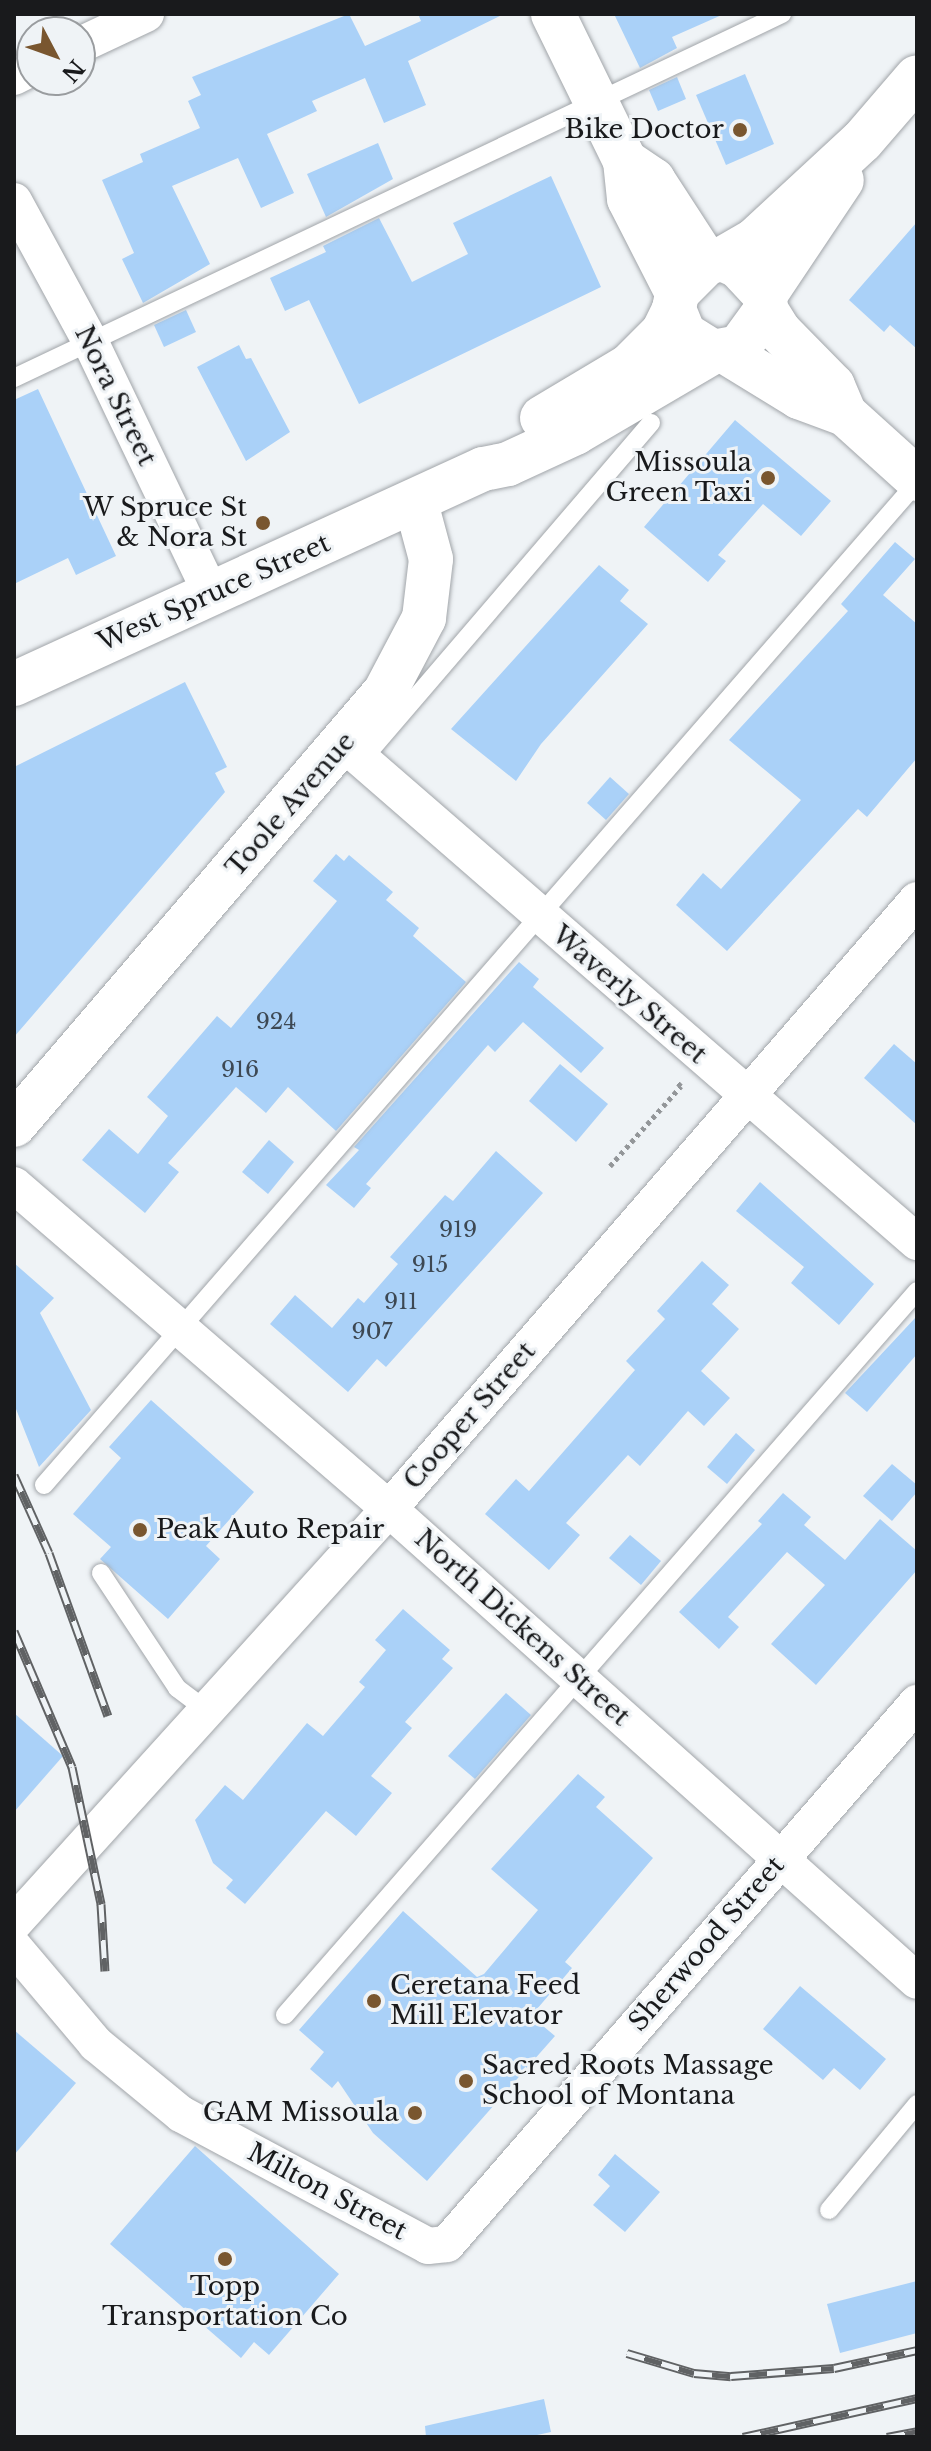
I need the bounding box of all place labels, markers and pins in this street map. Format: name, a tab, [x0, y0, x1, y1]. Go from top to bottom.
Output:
place label: Bike Doctor	[565, 114, 724, 146]
marker: Bike Doctor	[731, 121, 749, 139]
place label: Missoula Green Taxi	[605, 447, 752, 508]
marker: Missoula Green Taxi	[759, 469, 777, 487]
place label: W Spruce St & Nora St	[82, 492, 247, 554]
marker: W Spruce St & Nora St	[254, 514, 272, 532]
place label: Peak Auto Repair	[156, 1514, 386, 1546]
marker: Peak Auto Repair	[131, 1521, 149, 1539]
place label: Ceretana Feed Mill Elevator	[390, 1970, 580, 2032]
marker: Ceretana Feed Mill Elevator	[365, 1992, 383, 2010]
place label: Sacred Roots Massage School of Montana	[482, 2050, 774, 2112]
marker: Sacred Roots Massage School of Montana	[457, 2072, 475, 2090]
place label: GAM Missoula	[203, 2097, 399, 2129]
marker: GAM Missoula	[406, 2104, 424, 2122]
marker: Topp Transportation Co	[216, 2250, 234, 2268]
place label: Topp Transportation Co	[102, 2271, 348, 2332]

